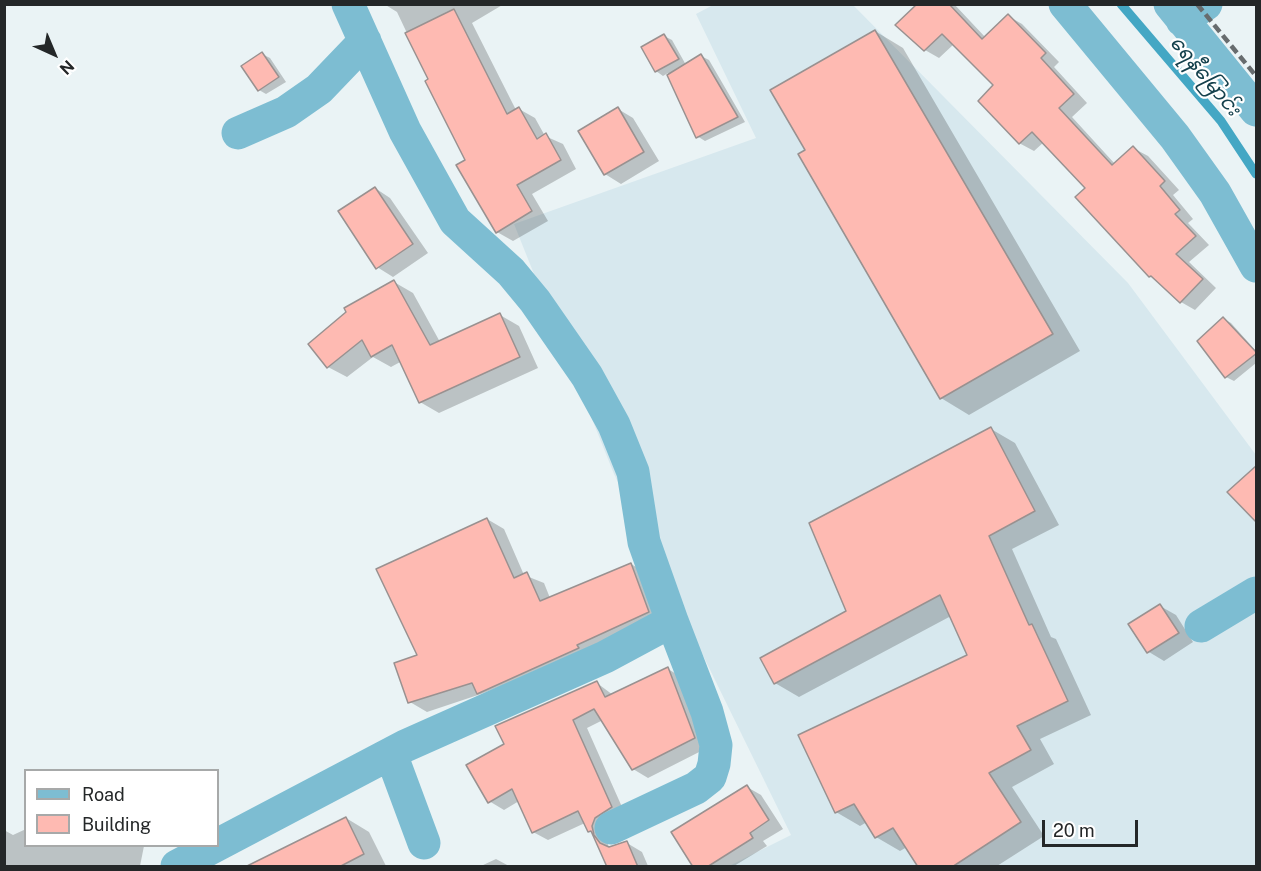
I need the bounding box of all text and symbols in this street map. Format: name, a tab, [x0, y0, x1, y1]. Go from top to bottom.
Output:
north arrow	[24, 24, 84, 84]
water label: ရေနီမြောင်း	[1165, 31, 1245, 121]
text: N	[56, 56, 78, 78]
legend	[24, 769, 219, 847]
text: Road	[82, 784, 125, 805]
scale bar	[1045, 808, 1141, 846]
text: Building	[82, 814, 151, 835]
text: 20 m	[1053, 820, 1095, 841]

